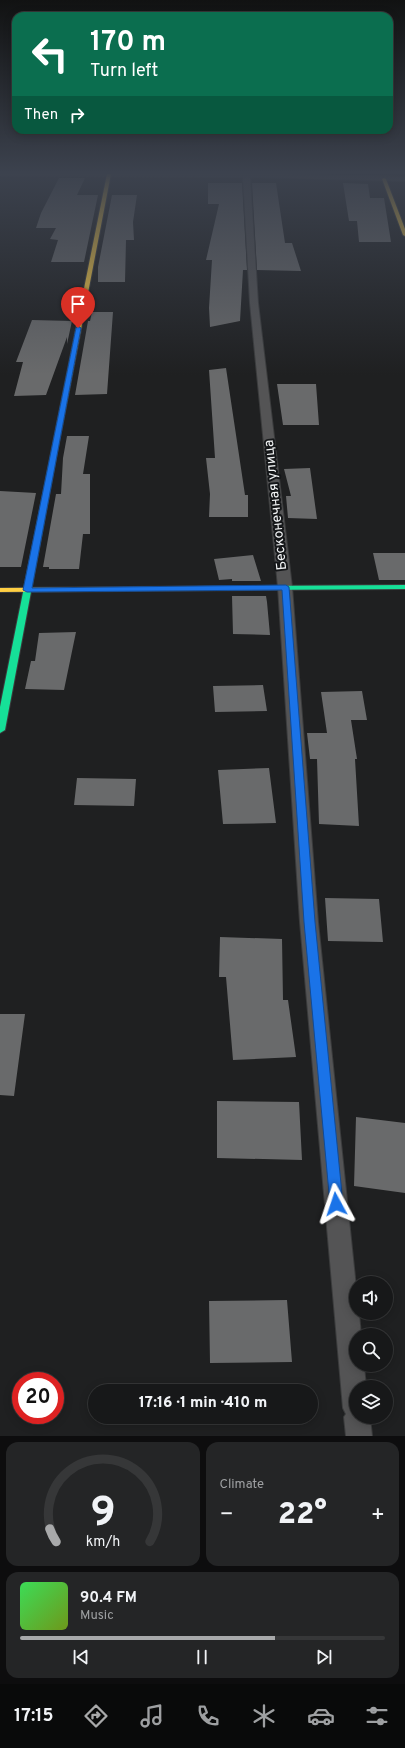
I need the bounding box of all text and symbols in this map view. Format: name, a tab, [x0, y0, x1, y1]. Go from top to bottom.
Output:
text: 170 m	[90, 25, 166, 61]
icon: left	[24, 28, 76, 80]
text: Turn left	[90, 60, 158, 83]
icon: right	[66, 104, 88, 126]
text: Then	[24, 106, 58, 125]
pin	[61, 287, 95, 328]
icon: arrive	[67, 293, 89, 315]
street label: Бесконечная улица	[261, 439, 291, 571]
position arrow	[315, 1183, 357, 1225]
map controls	[349, 1276, 393, 1424]
button: sound	[349, 1276, 393, 1320]
button: search	[349, 1328, 393, 1372]
speed limit sign: 20	[12, 1372, 64, 1424]
button: layers	[349, 1380, 393, 1424]
text: 17:16 · 1 min · 410 m	[139, 1394, 267, 1413]
text: Climate	[220, 1477, 264, 1493]
text: 9	[90, 1488, 116, 1541]
text: 22°	[278, 1497, 327, 1534]
text: −	[220, 1502, 234, 1529]
text: +	[371, 1502, 385, 1529]
text: km/h	[85, 1533, 120, 1551]
text: 90.4 FM	[80, 1589, 137, 1608]
text: Music	[80, 1608, 114, 1624]
icon: previous	[70, 1646, 92, 1668]
icon: pause	[191, 1646, 213, 1668]
icon: next	[313, 1646, 335, 1668]
icon: directions	[82, 1702, 110, 1730]
icon: music	[138, 1702, 166, 1730]
icon: phone	[194, 1702, 222, 1730]
icon: climate	[250, 1702, 278, 1730]
icon: car	[307, 1702, 335, 1730]
icon: filters	[363, 1702, 391, 1730]
text: 17:15	[14, 1705, 54, 1728]

